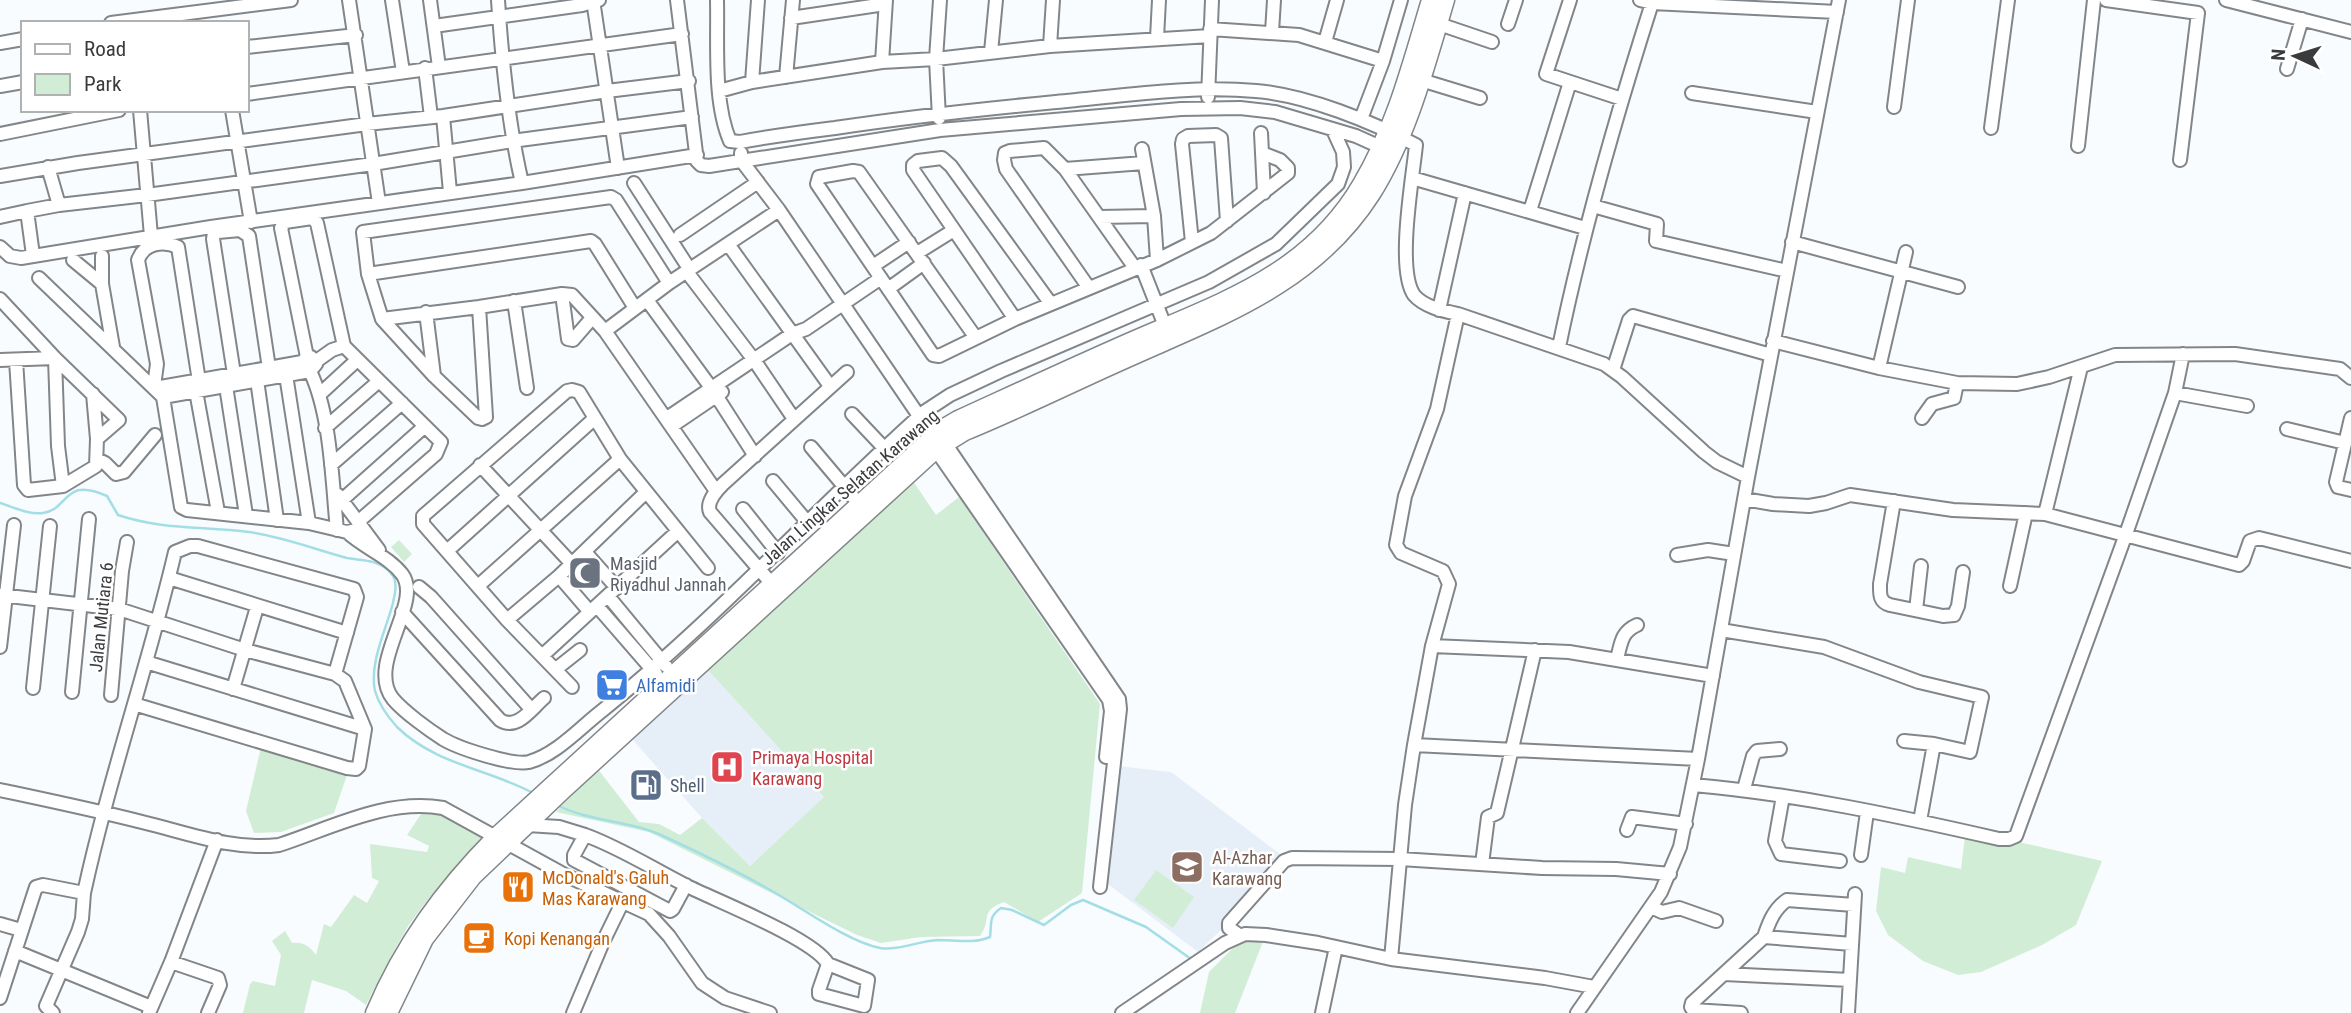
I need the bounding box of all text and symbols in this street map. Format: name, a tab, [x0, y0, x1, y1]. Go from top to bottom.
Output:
legend	[21, 21, 248, 112]
north arrow	[2260, 21, 2330, 91]
text: Road	[84, 37, 126, 61]
text: N	[2267, 48, 2290, 61]
text: Park	[84, 72, 122, 96]
street label: Jalan Lingkar Selatan Karawang	[757, 405, 943, 569]
place label: Masjid Riyadhul Jannah	[610, 553, 726, 595]
mosque icon: Masjid Riyadhul Jannah	[566, 554, 604, 592]
street label: Jalan Mutiara 6	[85, 561, 117, 673]
supermarket icon: Alfamidi	[593, 666, 631, 704]
place label: Alfamidi	[636, 675, 696, 696]
place label: Primaya Hospital Karawang	[752, 747, 873, 789]
hospital icon: Primaya Hospital Karawang	[708, 748, 746, 786]
fuel station icon: Shell	[627, 766, 665, 804]
place label: Shell	[670, 775, 705, 796]
place label: Al-Azhar Karawang	[1212, 847, 1282, 889]
school or university icon: Al-Azhar Karawang	[1168, 848, 1206, 886]
place label: McDonald's Galuh Mas Karawang	[542, 867, 669, 909]
restaurant icon: McDonald's Galuh Mas Karawang	[499, 868, 537, 906]
cafe icon: Kopi Kenangan	[460, 919, 498, 957]
place label: Kopi Kenangan	[504, 928, 610, 949]

